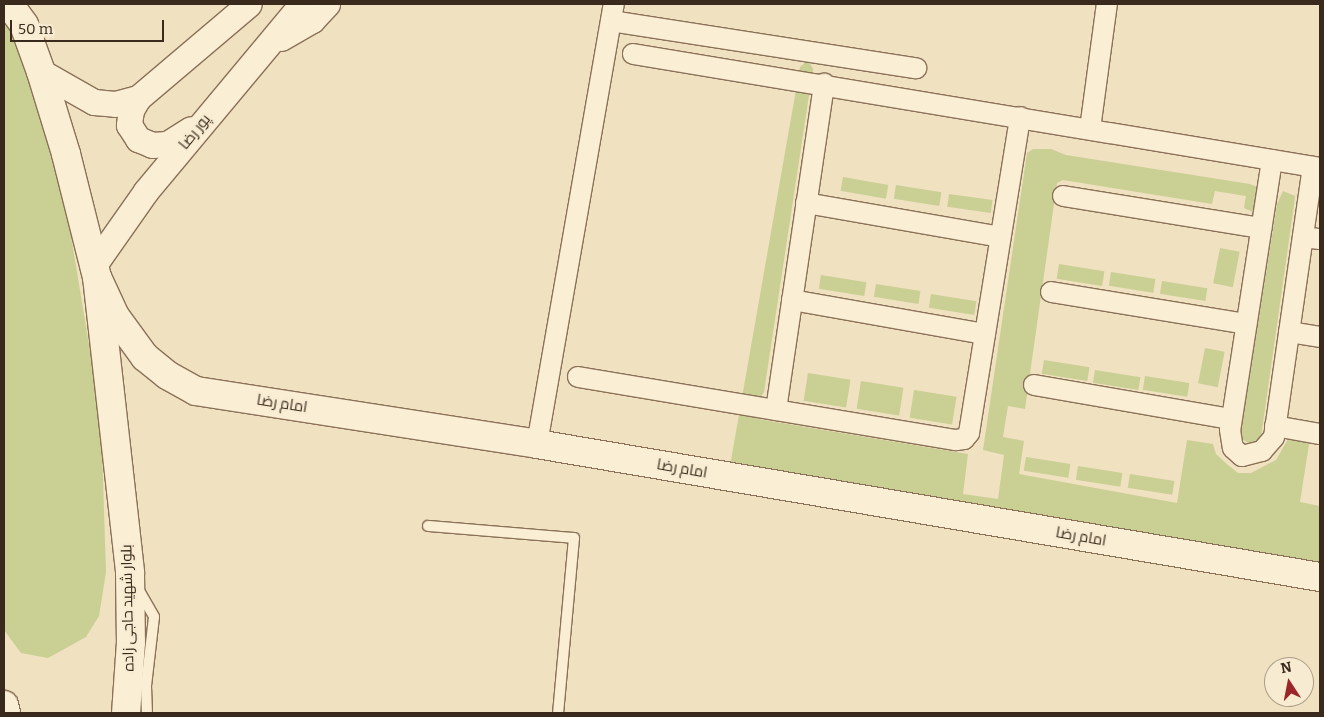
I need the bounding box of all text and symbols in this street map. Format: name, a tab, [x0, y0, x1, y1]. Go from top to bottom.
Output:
scale bar	[12, 10, 166, 42]
text: 50 m	[18, 20, 53, 38]
street label: پور رضا	[175, 111, 215, 153]
street label: امام رضا	[255, 391, 309, 417]
street label: امام رضا	[655, 456, 709, 482]
street label: امام رضا	[1054, 524, 1108, 550]
street label: بلوار شهید حاجی زاده	[118, 544, 138, 672]
north arrow	[1264, 657, 1314, 707]
text: N	[1279, 658, 1293, 677]

